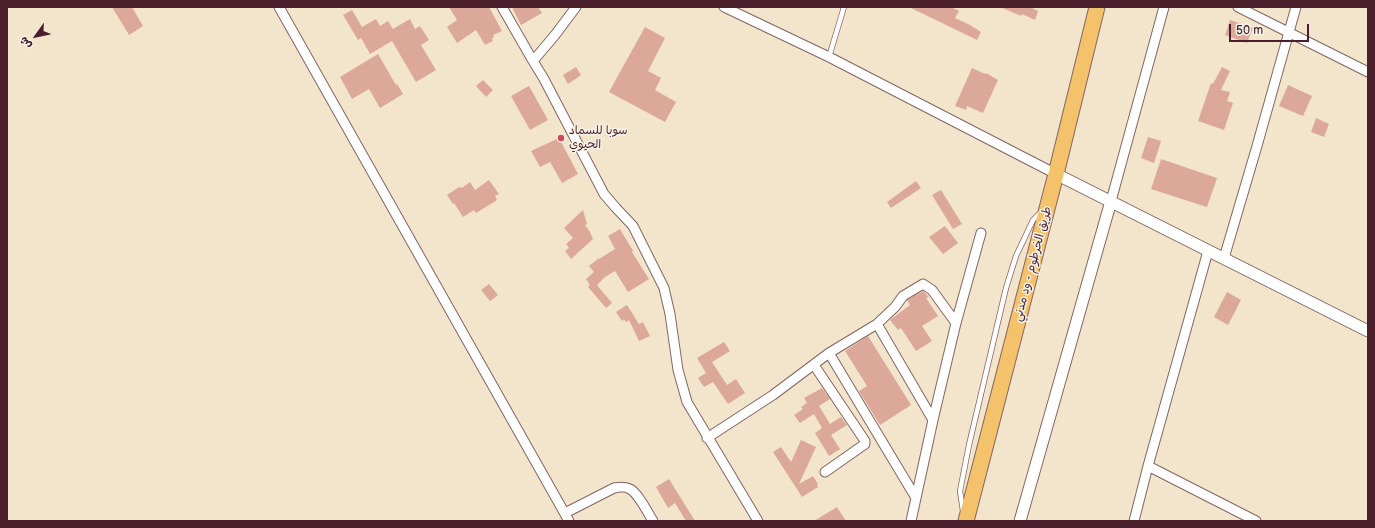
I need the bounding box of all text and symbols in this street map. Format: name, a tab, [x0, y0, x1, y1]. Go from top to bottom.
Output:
north arrow	[16, 16, 56, 56]
scale bar	[1231, 16, 1311, 42]
text: 50 m	[1236, 23, 1263, 38]
text: ش	[17, 34, 34, 51]
place label: سوبا للسماد الحيوي	[569, 124, 628, 152]
marker: سوبا للسماد الحيوي	[556, 133, 566, 143]
street label: طريق الخرطوم - ود مدني	[1011, 205, 1055, 323]

